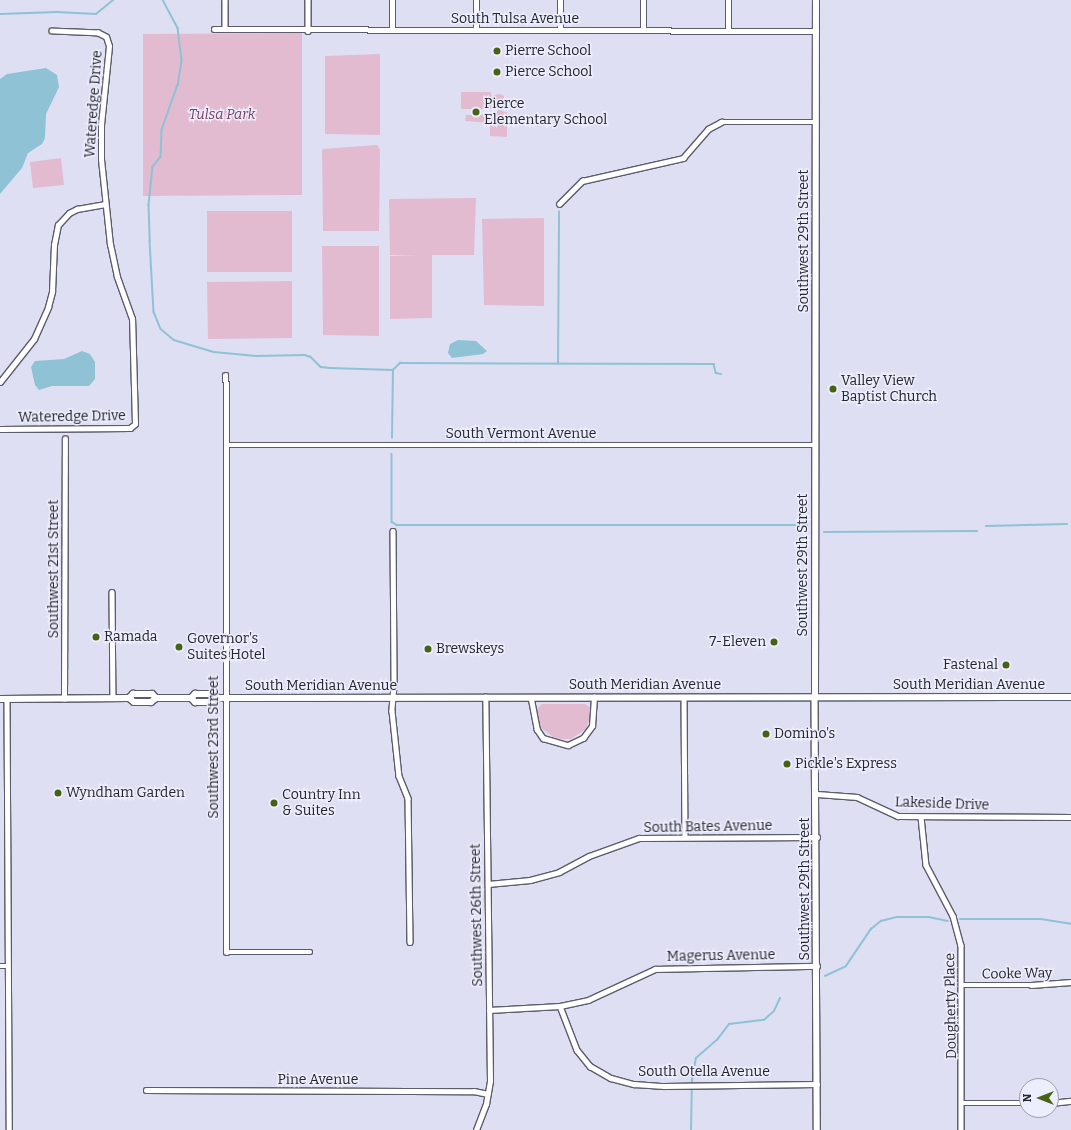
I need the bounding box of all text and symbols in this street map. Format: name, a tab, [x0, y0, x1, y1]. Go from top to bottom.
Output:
street label: South Tulsa Avenue	[451, 11, 579, 27]
place label: Pierre School	[505, 43, 591, 59]
marker: Pierre School	[492, 46, 502, 56]
street label: Wateredge Drive	[82, 50, 106, 158]
place label: Pierce School	[505, 64, 592, 80]
marker: Pierce School	[492, 67, 502, 77]
place label: Pierce Elementary School	[484, 96, 607, 128]
park label: Tulsa Park	[189, 107, 255, 123]
marker: Pierce Elementary School	[471, 107, 481, 117]
street label: Southwest 29th Street	[796, 169, 812, 313]
place label: Valley View Baptist Church	[841, 373, 937, 406]
marker: Valley View Baptist Church	[828, 384, 838, 394]
street label: Wateredge Drive	[18, 408, 126, 426]
street label: South Vermont Avenue	[445, 426, 597, 442]
street label: Southwest 29th Street	[795, 493, 811, 637]
street label: Southwest 21st Street	[46, 500, 62, 638]
place label: Ramada	[104, 629, 157, 645]
place label: Governor's Suites Hotel	[187, 631, 266, 664]
marker: Ramada	[91, 632, 101, 642]
place label: 7-Eleven	[709, 634, 766, 650]
marker: 7-Eleven	[769, 637, 779, 647]
place label: Brewskeys	[436, 641, 504, 657]
marker: Governor's Suites Hotel	[174, 642, 184, 652]
marker: Brewskeys	[423, 644, 433, 654]
place label: Fastenal	[943, 657, 998, 673]
marker: Fastenal	[1001, 660, 1011, 670]
street label: Southwest 23rd Street	[206, 675, 222, 819]
street label: South Meridian Avenue	[569, 677, 721, 693]
street label: South Meridian Avenue	[893, 677, 1045, 693]
street label: South Meridian Avenue	[245, 678, 397, 694]
place label: Domino's	[774, 726, 835, 742]
marker: Domino's	[761, 729, 771, 739]
place label: Pickle's Express	[795, 756, 897, 772]
marker: Pickle's Express	[782, 759, 792, 769]
place label: Wyndham Garden	[66, 785, 185, 801]
place label: Country Inn & Suites	[282, 787, 361, 820]
marker: Wyndham Garden	[53, 788, 63, 798]
street label: Lakeside Drive	[895, 794, 989, 814]
marker: Country Inn & Suites	[269, 798, 279, 808]
street label: South Bates Avenue	[643, 817, 773, 837]
street label: Southwest 29th Street	[797, 817, 813, 961]
street label: Southwest 26th Street	[467, 843, 487, 987]
street label: Magerus Avenue	[667, 947, 775, 965]
street label: Dougherty Place	[942, 953, 960, 1059]
street label: Cooke Way	[982, 965, 1052, 983]
street label: South Otella Avenue	[638, 1064, 770, 1080]
street label: Pine Avenue	[278, 1072, 358, 1088]
north arrow	[1019, 1078, 1059, 1118]
text: N	[1021, 1094, 1034, 1102]

